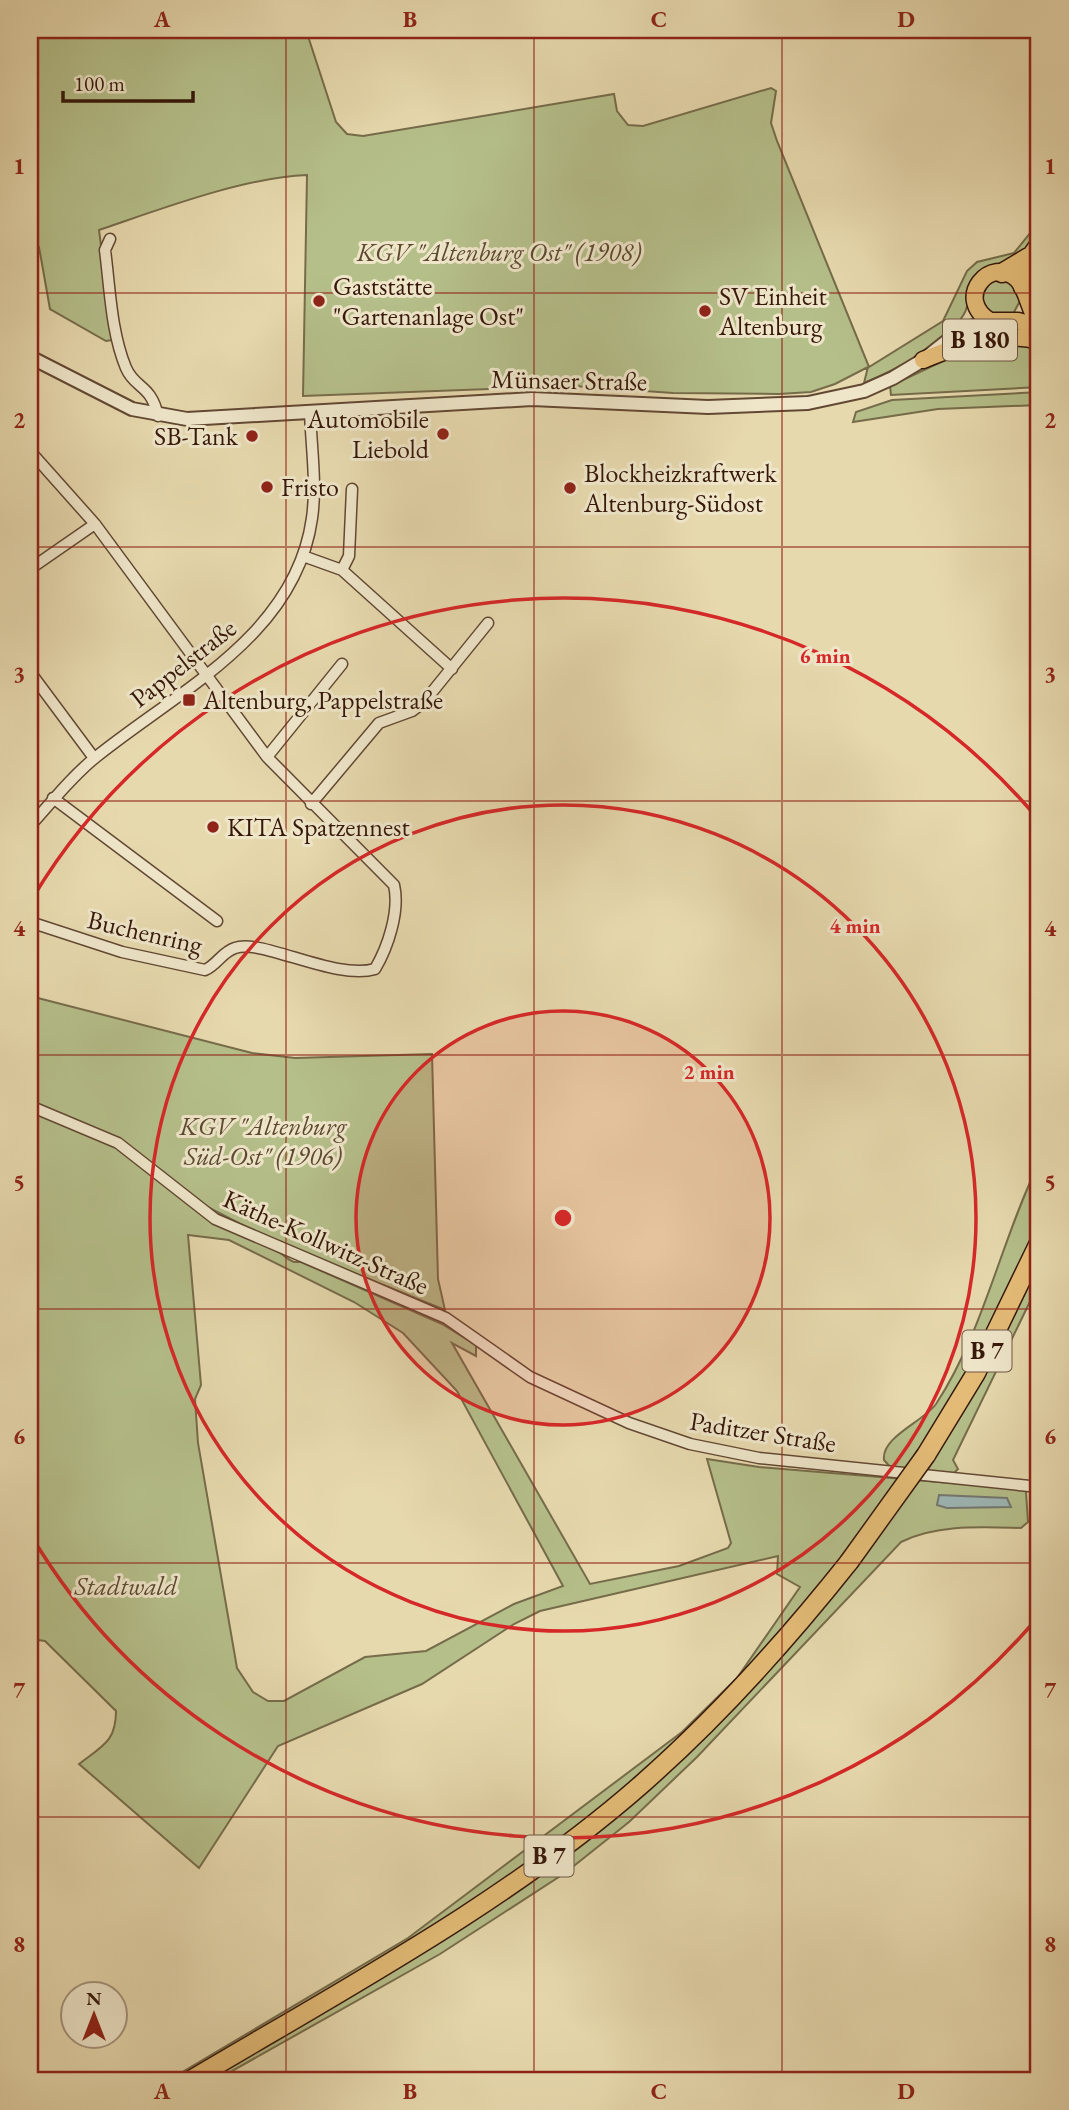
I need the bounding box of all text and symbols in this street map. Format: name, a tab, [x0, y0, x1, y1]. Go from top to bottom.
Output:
text: A	[153, 4, 171, 34]
text: B	[403, 4, 417, 34]
text: C	[651, 4, 667, 34]
text: D	[897, 4, 915, 34]
scale bar	[63, 60, 192, 104]
text: 100 m	[74, 70, 125, 97]
text: 1	[13, 151, 25, 181]
text: 1	[1044, 151, 1056, 181]
park label: KGV "Altenburg Ost" (1908)	[356, 235, 641, 269]
place label: Gaststätte "Gartenanlage Ost"	[333, 269, 524, 333]
place label: SV Einheit Altenburg	[718, 279, 827, 343]
marker: Gaststätte "Gartenanlage Ost"	[311, 293, 327, 309]
marker: SV Einheit Altenburg	[697, 303, 713, 319]
road number: B 180	[943, 320, 1017, 360]
street label: Münsaer Straße	[491, 362, 647, 398]
place label: Automobile Liebold	[306, 402, 430, 466]
text: 2	[13, 405, 25, 435]
text: 2	[1044, 405, 1056, 435]
place label: SB-Tank	[154, 419, 239, 453]
marker: Automobile Liebold	[435, 426, 451, 442]
marker: SB-Tank	[244, 428, 260, 444]
place label: Blockheizkraftwerk Altenburg-Südost	[583, 456, 778, 520]
place label: Fristo	[281, 470, 339, 504]
marker: Fristo	[259, 479, 275, 495]
marker: Blockheizkraftwerk Altenburg-Südost	[562, 480, 578, 496]
street label: Pappelstraße	[123, 611, 243, 715]
text: 6 min	[799, 642, 851, 669]
text: 3	[13, 659, 25, 689]
text: 3	[1044, 659, 1056, 689]
place label: Altenburg, Pappelstraße	[202, 683, 443, 717]
marker: Altenburg, Pappelstraße	[181, 692, 197, 708]
place label: KITA Spatzennest	[227, 810, 410, 844]
marker: KITA Spatzennest	[205, 819, 221, 835]
street label: Buchenring	[84, 902, 206, 962]
text: 4 min	[829, 912, 881, 939]
text: 4	[13, 913, 26, 943]
text: 4	[1044, 913, 1057, 943]
text: 2 min	[683, 1058, 735, 1085]
park label: KGV "Altenburg Süd-Ost" (1906)	[179, 1109, 348, 1173]
text: 5	[13, 1167, 25, 1197]
text: 5	[1044, 1167, 1056, 1197]
street label: Käthe-Kollwitz-Straße	[218, 1181, 434, 1303]
centre of rings	[551, 1206, 575, 1230]
road number: B 7	[962, 1330, 1012, 1372]
street label: Paditzer Straße	[687, 1404, 839, 1460]
text: 6	[13, 1421, 25, 1451]
text: 6	[1044, 1421, 1056, 1451]
park label: Stadtwald	[74, 1569, 178, 1603]
text: 7	[13, 1675, 26, 1705]
text: 7	[1044, 1675, 1057, 1705]
road number: B 7	[524, 1836, 574, 1877]
text: 8	[13, 1929, 25, 1959]
text: 8	[1044, 1929, 1056, 1959]
north arrow	[60, 1980, 130, 2050]
text: N	[86, 1986, 102, 2011]
text: A	[153, 2076, 171, 2106]
text: B	[403, 2076, 417, 2106]
text: C	[651, 2076, 667, 2106]
text: D	[897, 2076, 915, 2106]

